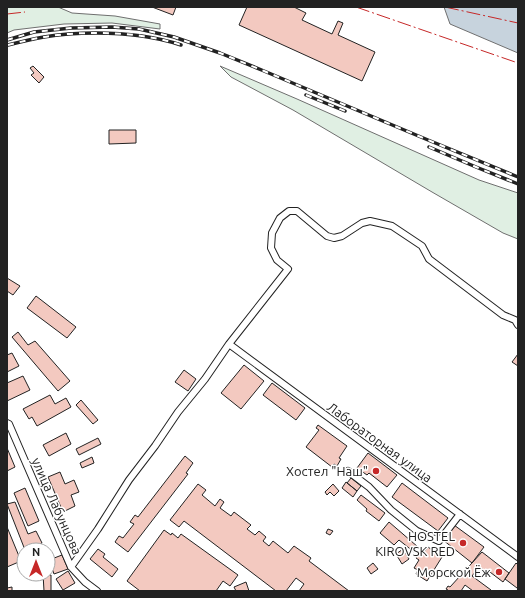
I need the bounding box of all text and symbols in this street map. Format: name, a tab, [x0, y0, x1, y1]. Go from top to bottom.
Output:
street label: Лабораторная улица	[325, 399, 435, 485]
street label: улица Лабунцова	[29, 455, 85, 557]
place label: Хостел "Наш"	[286, 464, 368, 478]
marker: Хостел "Наш"	[371, 466, 381, 476]
place label: HOSTEL KIROVSK RED	[375, 529, 455, 558]
marker: HOSTEL KIROVSK RED	[458, 538, 468, 548]
north arrow	[16, 542, 56, 582]
text: N	[32, 546, 40, 558]
place label: Морской Ёж	[417, 564, 491, 579]
marker: Морской Ёж	[494, 567, 504, 577]

